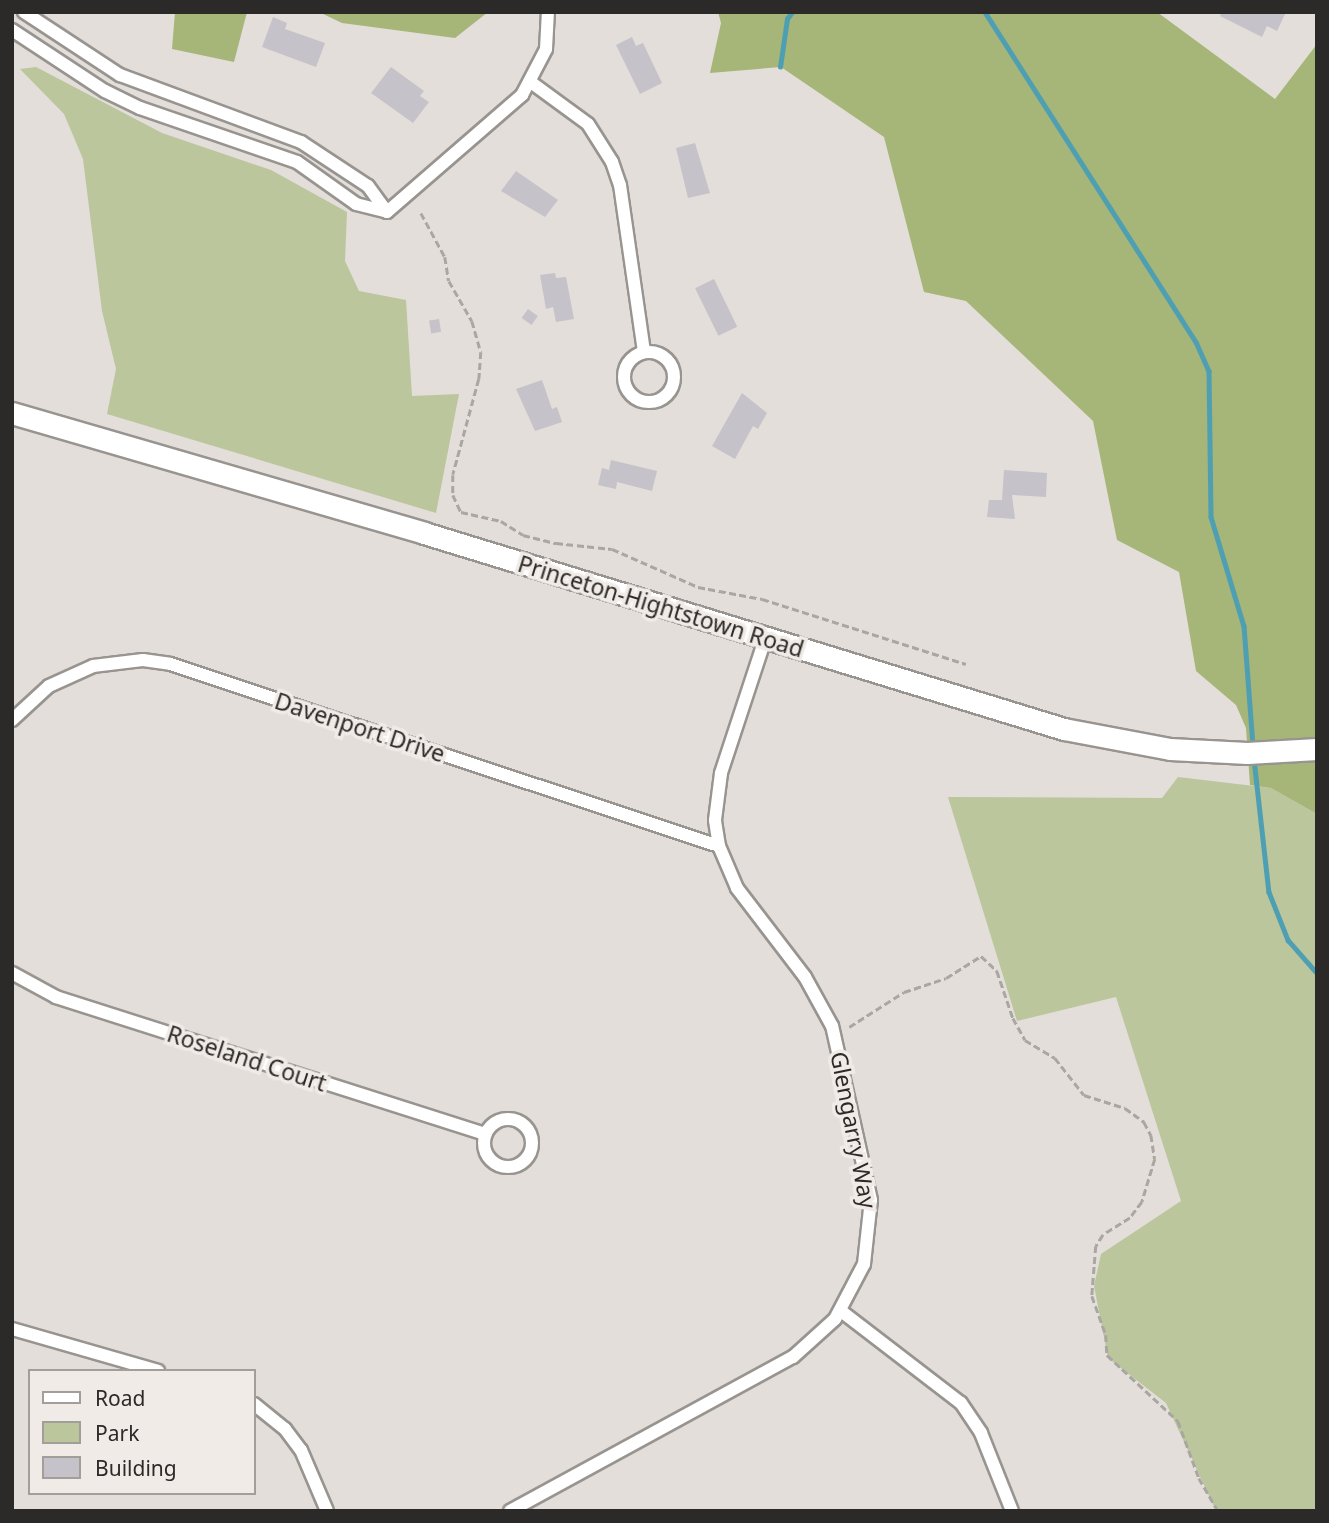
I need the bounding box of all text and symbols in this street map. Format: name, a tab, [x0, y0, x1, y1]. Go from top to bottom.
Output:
street label: Princeton-Hightstown Road	[515, 549, 807, 663]
street label: Davenport Drive	[271, 686, 449, 768]
street label: Roseland Court	[164, 1019, 330, 1097]
street label: Glengarry Way	[825, 1049, 883, 1211]
legend	[28, 1369, 256, 1495]
text: Road	[95, 1384, 145, 1412]
text: Park	[95, 1419, 139, 1447]
text: Building	[95, 1454, 177, 1482]

